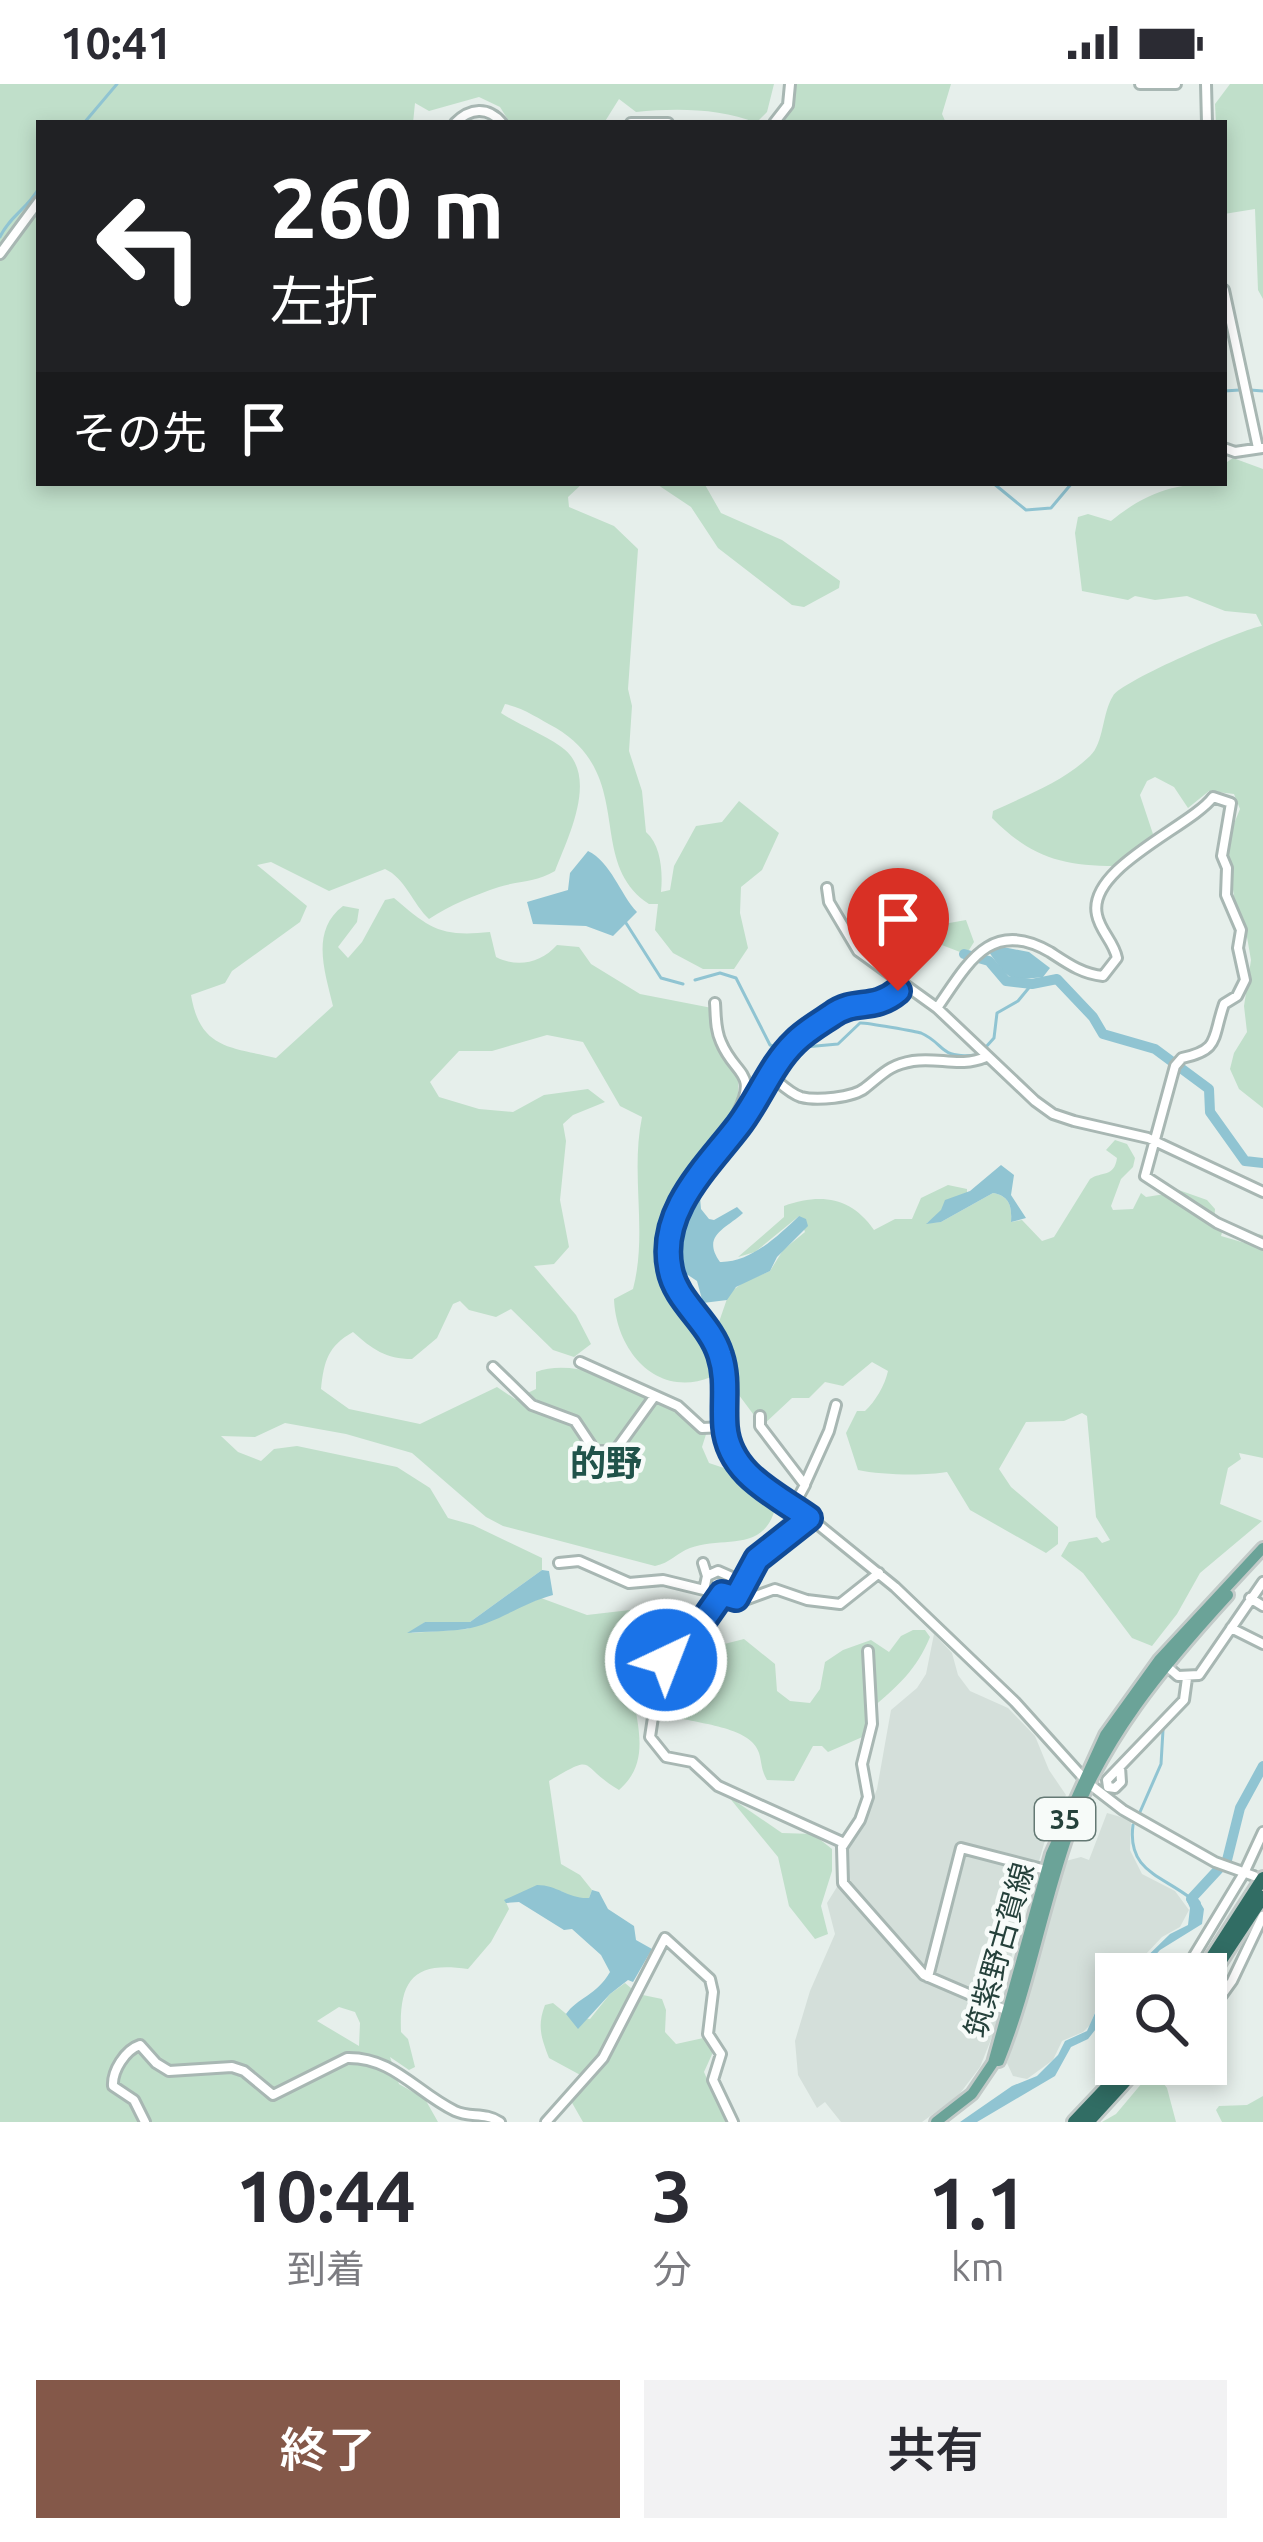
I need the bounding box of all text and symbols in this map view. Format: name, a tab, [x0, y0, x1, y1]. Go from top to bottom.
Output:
text: 10:41	[60, 17, 173, 68]
text: 260 m	[270, 160, 504, 254]
icon: left	[72, 168, 228, 324]
text: 左折	[270, 271, 378, 331]
icon: arrive	[231, 396, 297, 462]
text: その先	[72, 407, 207, 458]
pin	[847, 868, 949, 991]
icon: arrive	[865, 886, 931, 952]
district label: 的野	[570, 1442, 642, 1483]
position arrow	[603, 1597, 729, 1723]
road number: 35	[1035, 1798, 1095, 1840]
street label: 筑紫野古賀線	[958, 1859, 1040, 2041]
map controls	[1095, 1953, 1227, 2085]
button: search	[1095, 1953, 1227, 2085]
text: 10:44	[236, 2155, 416, 2236]
text: 3	[652, 2155, 692, 2236]
text: 1.1	[928, 2162, 1027, 2243]
text: km	[951, 2245, 1004, 2288]
text: 到着	[287, 2247, 365, 2290]
text: 分	[653, 2247, 692, 2290]
button: 終了	[36, 2380, 620, 2518]
button: 共有	[644, 2380, 1227, 2518]

